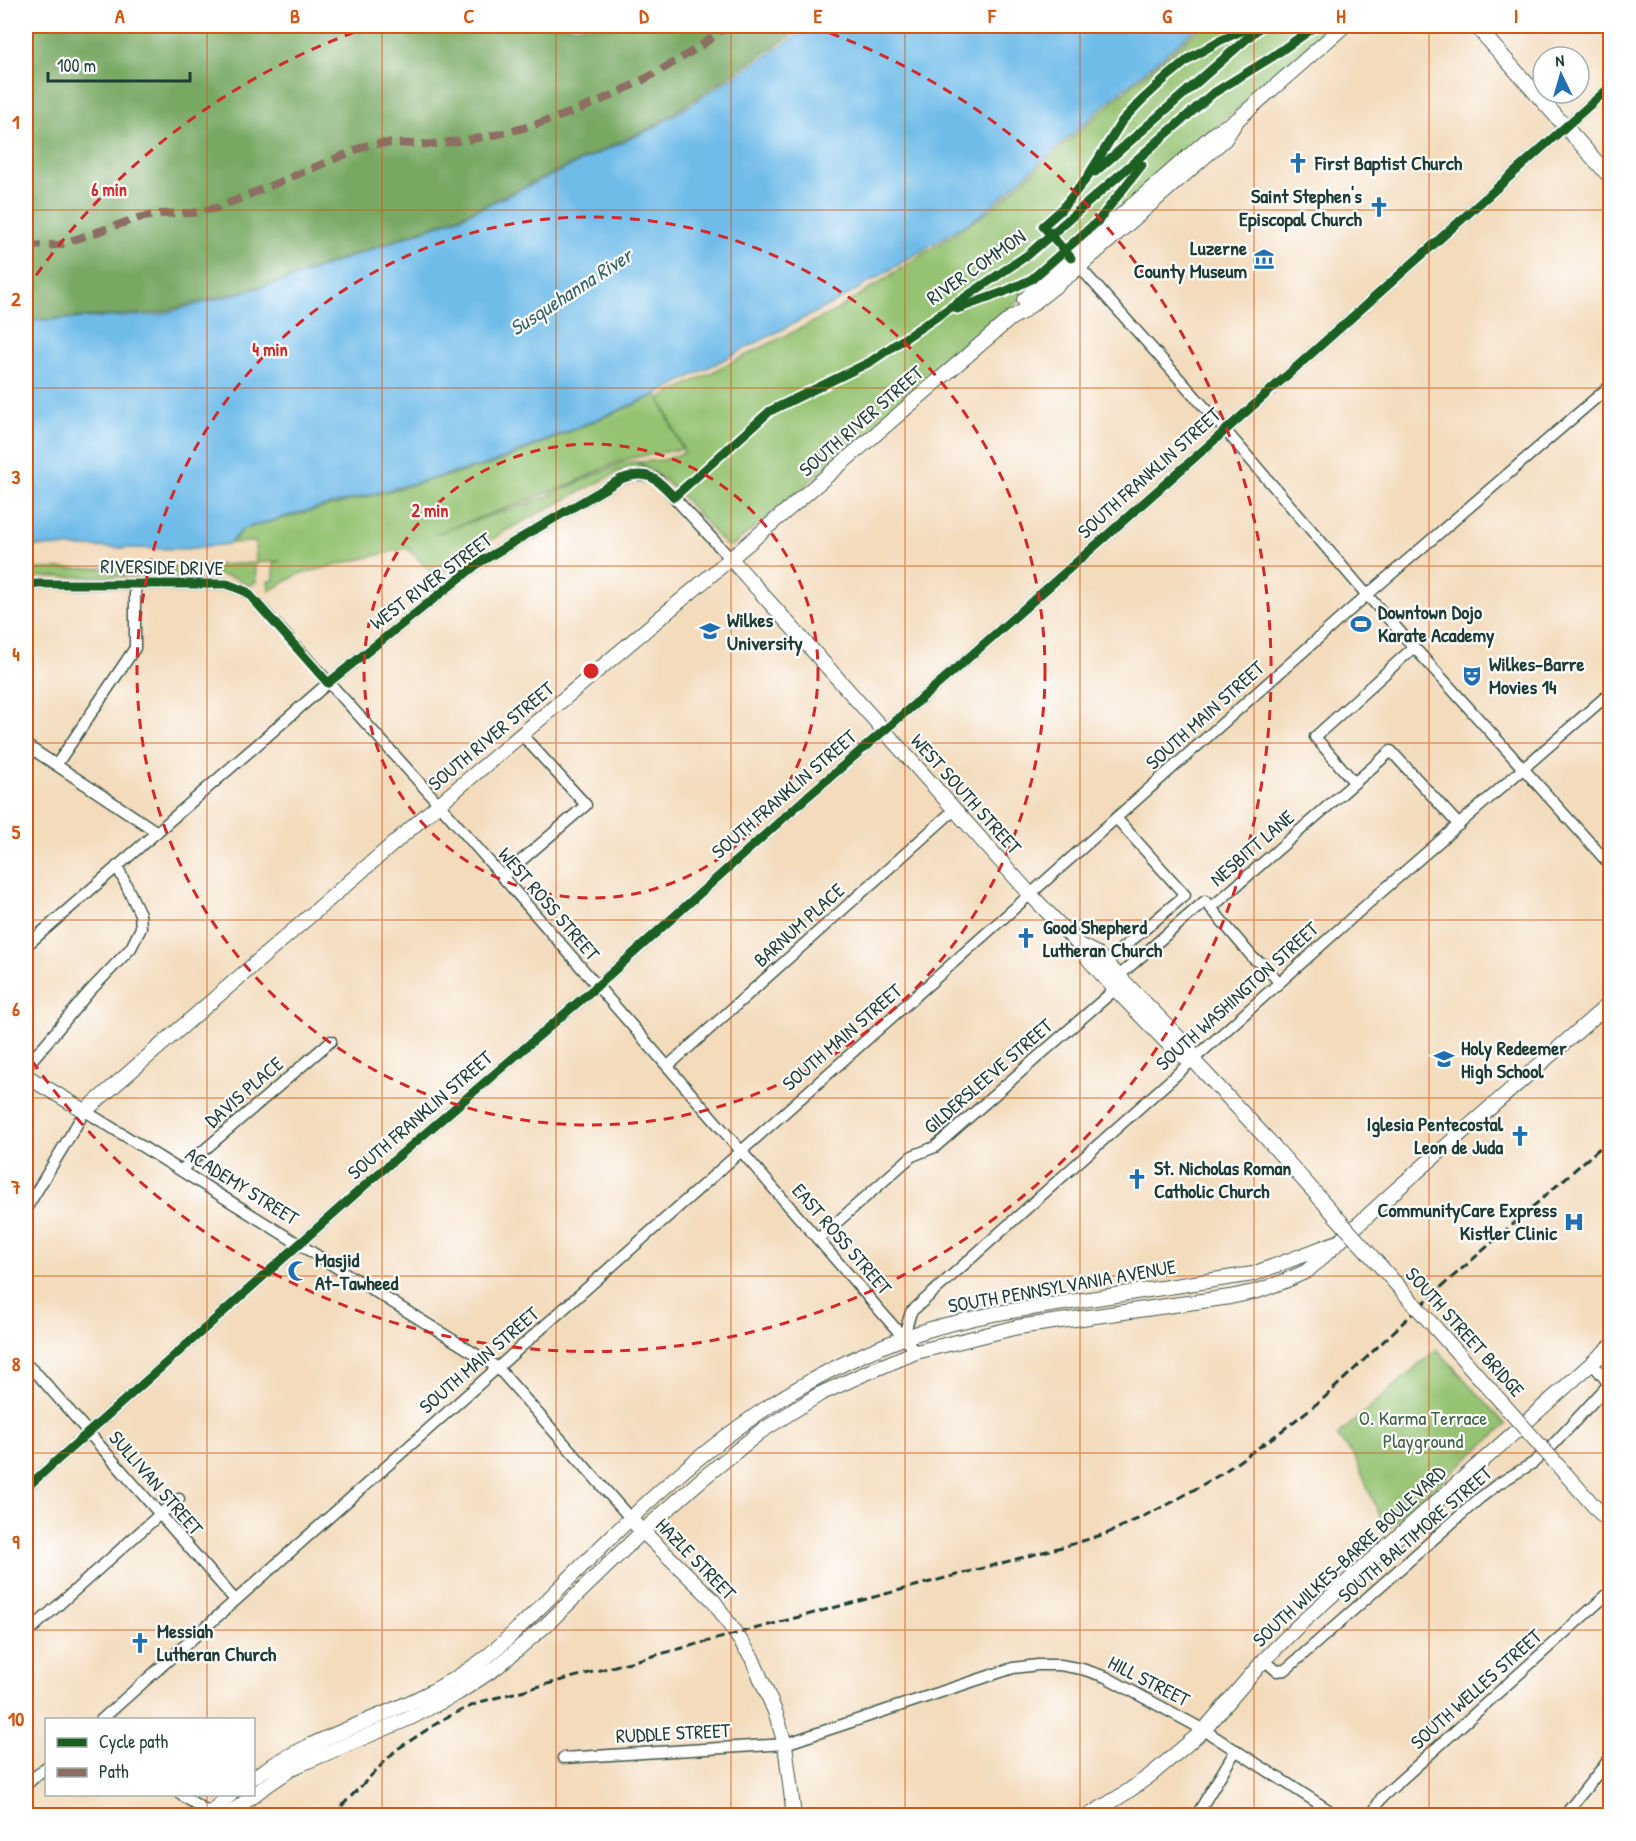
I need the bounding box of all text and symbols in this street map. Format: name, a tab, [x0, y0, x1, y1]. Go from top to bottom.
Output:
text: A	[115, 2, 125, 29]
text: B	[290, 2, 300, 29]
text: C	[464, 2, 475, 29]
text: D	[639, 2, 649, 29]
text: E	[814, 2, 823, 29]
text: F	[987, 2, 997, 29]
text: G	[1162, 2, 1172, 29]
text: H	[1336, 2, 1346, 29]
text: I	[1514, 2, 1518, 29]
scale bar	[48, 45, 190, 83]
north arrow	[1531, 45, 1591, 105]
text: N	[1554, 49, 1565, 71]
text: 100 m	[57, 53, 96, 78]
text: 1	[12, 108, 20, 135]
place label: First Baptist Church	[1314, 149, 1463, 177]
church icon: First Baptist Church	[1286, 151, 1310, 175]
text: 6 min	[91, 177, 127, 202]
place label: Saint Stephen's Episcopal Church	[1239, 182, 1363, 233]
church icon: Saint Stephen's Episcopal Church	[1367, 195, 1391, 219]
street label: RIVER COMMON	[921, 222, 1031, 311]
place label: Luzerne County Museum	[1134, 234, 1247, 285]
water label: Susquehanna River	[504, 239, 640, 342]
museum icon: Luzerne County Museum	[1252, 247, 1276, 271]
text: 2	[11, 285, 21, 312]
text: 4 min	[252, 337, 288, 362]
street label: SOUTH RIVER STREET	[793, 359, 929, 482]
street label: SOUTH FRANKLIN STREET	[1071, 401, 1227, 544]
text: 3	[12, 463, 21, 490]
text: 2 min	[412, 498, 448, 523]
street label: WEST RIVER STREET	[364, 525, 498, 635]
street label: RIVERSIDE DRIVE	[100, 552, 224, 581]
place label: Downtown Dojo Karate Academy	[1378, 598, 1495, 649]
place label: Wilkes University	[727, 606, 803, 657]
sports icon: Downtown Dojo Karate Academy	[1349, 612, 1373, 636]
school or university icon: Wilkes University	[698, 619, 722, 643]
text: 4	[12, 640, 20, 667]
place label: Wilkes-Barre Movies 14	[1489, 650, 1585, 700]
street label: SOUTH MAIN STREET	[1140, 654, 1270, 775]
centre of rings	[581, 661, 601, 681]
theatre icon: Wilkes-Barre Movies 14	[1460, 664, 1484, 688]
street label: SOUTH RIVER STREET	[422, 674, 560, 796]
street label: SOUTH FRANKLIN STREET	[705, 723, 862, 864]
street label: WEST SOUTH STREET	[905, 728, 1028, 860]
street label: NESBITT LANE	[1204, 803, 1300, 892]
text: 5	[12, 818, 21, 845]
street label: WEST ROSS STREET	[493, 841, 607, 967]
street label: BARNUM PLACE	[747, 876, 850, 973]
place label: Good Shepherd Lutheran Church	[1043, 913, 1163, 963]
street label: SOUTH WASHINGTON STREET	[1149, 915, 1324, 1076]
church icon: Good Shepherd Lutheran Church	[1014, 926, 1038, 950]
street label: SOUTH MAIN STREET	[776, 977, 908, 1096]
text: 6	[12, 995, 20, 1022]
street label: GILDERSLEEVE STREET	[917, 1012, 1058, 1139]
place label: Holy Redeemer High School	[1461, 1034, 1567, 1085]
street label: SOUTH FRANKLIN STREET	[341, 1044, 498, 1185]
school or university icon: Holy Redeemer High School	[1432, 1047, 1456, 1071]
street label: DAVIS PLACE	[199, 1050, 289, 1133]
place label: Iglesia Pentecostal Leon de Juda	[1366, 1110, 1504, 1160]
church icon: Iglesia Pentecostal Leon de Juda	[1508, 1124, 1532, 1148]
street label: ACADEMY STREET	[180, 1140, 305, 1231]
place label: St. Nicholas Roman Catholic Church	[1154, 1154, 1291, 1204]
church icon: St. Nicholas Roman Catholic Church	[1125, 1167, 1149, 1191]
text: 7	[10, 1173, 21, 1200]
street label: EAST ROSS STREET	[786, 1177, 899, 1301]
place label: CommunityCare Express Kistler Clinic	[1377, 1196, 1558, 1246]
hospital icon: CommunityCare Express Kistler Clinic	[1562, 1210, 1586, 1234]
place label: Masjid At-Tawheed	[315, 1246, 398, 1296]
street label: SOUTH PENNSYLVANIA AVENUE	[946, 1252, 1178, 1319]
mosque icon: Masjid At-Tawheed	[286, 1259, 310, 1283]
street label: SOUTH STREET BRIDGE	[1400, 1261, 1531, 1402]
street label: SOUTH MAIN STREET	[413, 1300, 545, 1419]
text: 8	[12, 1350, 21, 1377]
park label: O. Karma Terrace Playground	[1359, 1404, 1487, 1454]
street label: SULLIVAN STREET	[103, 1425, 210, 1541]
street label: SOUTH WILKES-BARRE BOULEVARD	[1246, 1458, 1452, 1653]
street label: SOUTH BALTIMORE STREET	[1332, 1459, 1498, 1608]
street label: HAZLE STREET	[650, 1512, 743, 1606]
text: 9	[12, 1528, 20, 1555]
place label: Messiah Lutheran Church	[157, 1617, 277, 1667]
street label: SOUTH WELLES STREET	[1404, 1622, 1548, 1755]
church icon: Messiah Lutheran Church	[128, 1631, 152, 1655]
street label: HILL STREET	[1104, 1649, 1195, 1713]
text: 10	[8, 1705, 24, 1732]
street label: RUDDLE STREET	[615, 1716, 732, 1749]
legend	[45, 1718, 255, 1796]
text: Cycle path	[99, 1729, 169, 1754]
text: Path	[99, 1759, 129, 1784]

